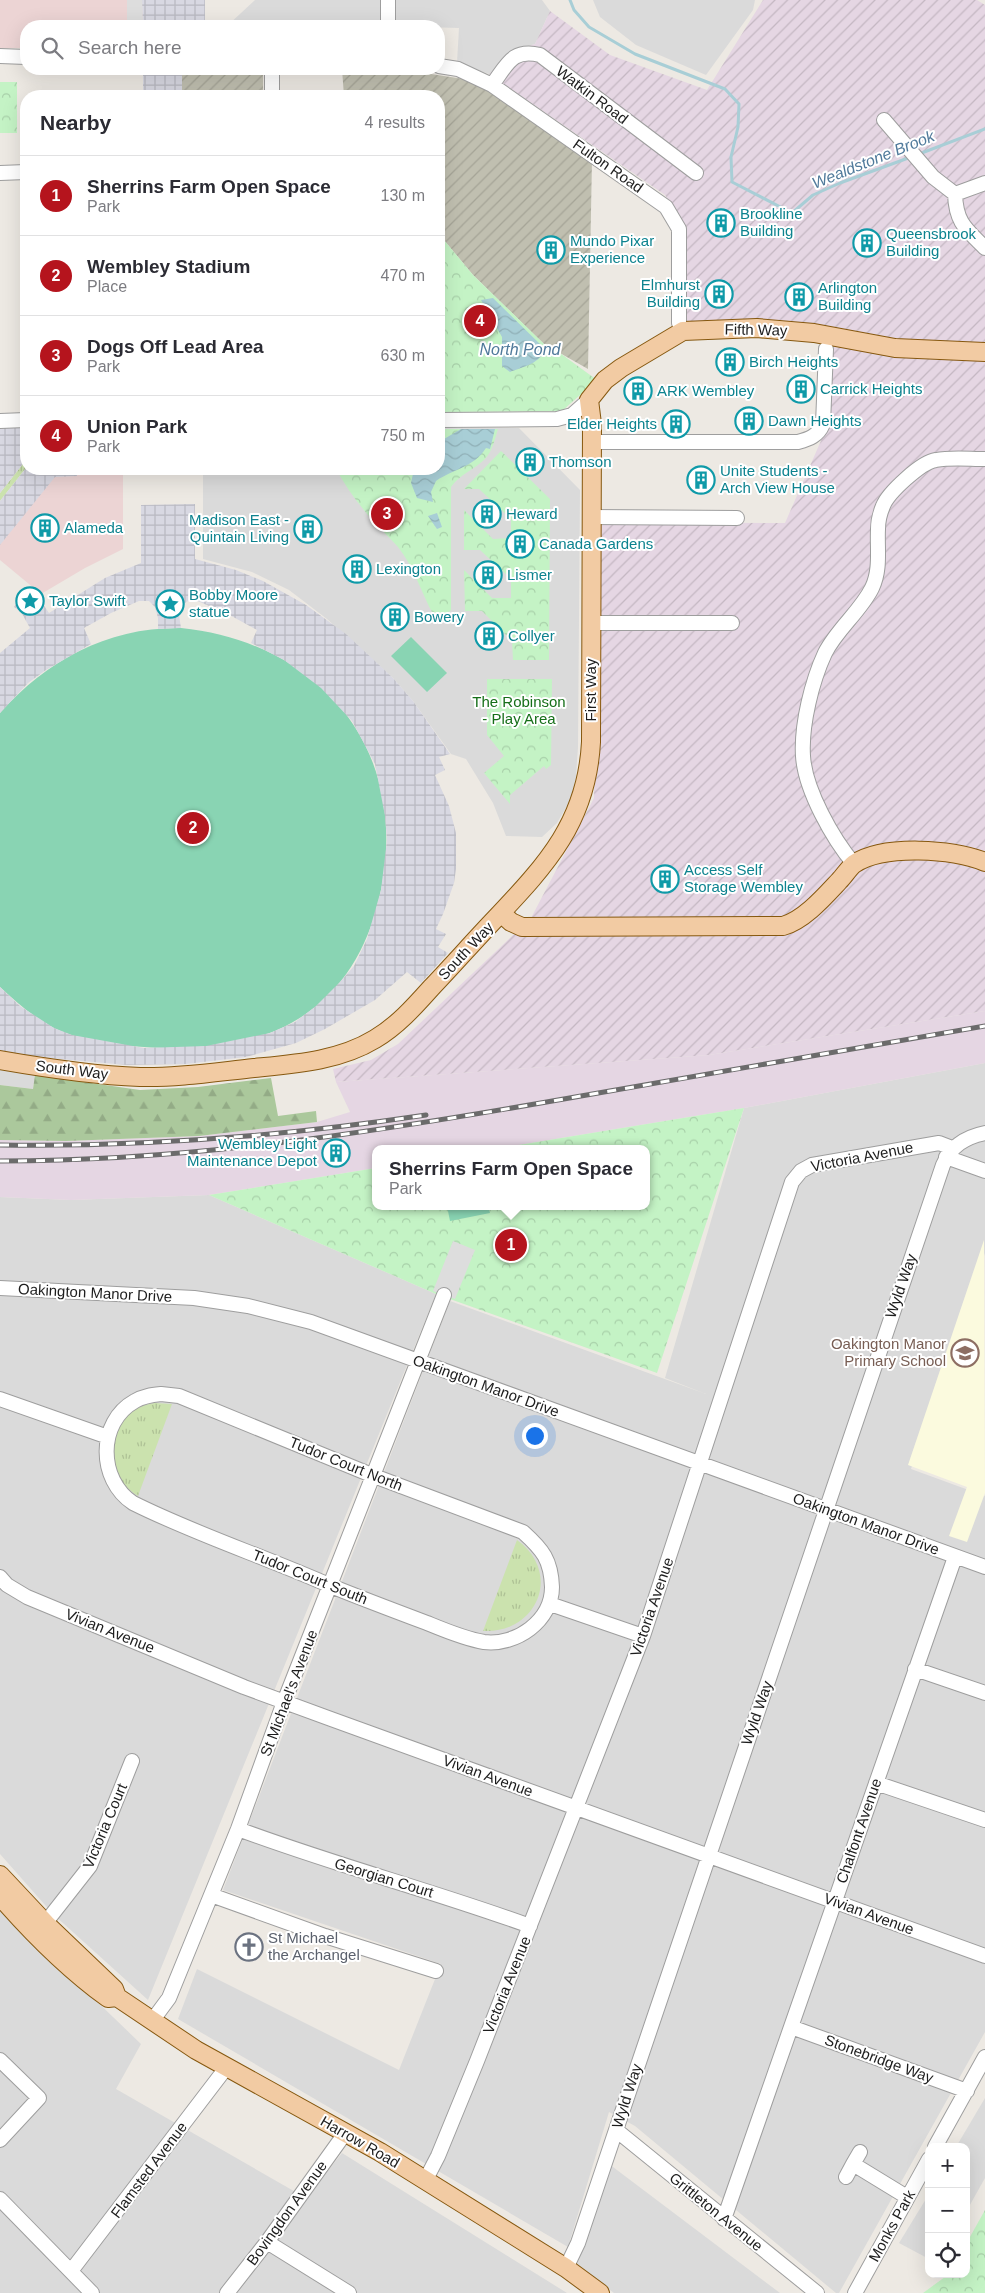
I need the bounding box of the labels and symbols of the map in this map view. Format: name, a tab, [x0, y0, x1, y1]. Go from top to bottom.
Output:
street label: Watkin Road	[553, 62, 631, 127]
water label: Wealdstone Brook	[810, 127, 938, 192]
street label: Fulton Road	[570, 135, 647, 196]
place label: Brookline Building	[740, 205, 803, 239]
building icon: Brookline Building	[706, 208, 736, 238]
place label: Queensbrook Building	[886, 225, 977, 259]
building icon: Queensbrook Building	[852, 228, 882, 258]
place label: Mundo Pixar Experience	[570, 232, 654, 266]
building icon: Mundo Pixar Experience	[536, 235, 566, 265]
place label: Elmhurst Building	[641, 276, 701, 310]
building icon: Elmhurst Building	[704, 279, 734, 309]
place label: Arlington Building	[818, 279, 877, 313]
building icon: Arlington Building	[784, 282, 814, 312]
pin: 4	[464, 302, 496, 340]
street label: Fifth Way	[724, 320, 788, 339]
water label: North Pond	[480, 341, 562, 358]
building icon: Birch Heights	[715, 347, 745, 377]
place label: Birch Heights	[749, 353, 838, 370]
building icon: Carrick Heights	[786, 374, 816, 404]
building icon: ARK Wembley	[623, 376, 653, 406]
place label: Carrick Heights	[820, 380, 923, 397]
place label: ARK Wembley	[657, 382, 755, 399]
building icon: Dawn Heights	[734, 406, 764, 436]
building icon: Elder Heights	[661, 409, 691, 439]
place label: Dawn Heights	[768, 412, 861, 429]
place label: Elder Heights	[567, 415, 657, 432]
building icon: Thomson	[515, 447, 545, 477]
place label: Thomson	[549, 453, 612, 470]
place label: Unite Students - Arch View House	[720, 462, 835, 496]
building icon: Unite Students - Arch View House	[686, 465, 716, 495]
pin: 3	[371, 495, 403, 533]
building icon: Heward	[472, 499, 502, 529]
place label: Heward	[506, 505, 558, 522]
place label: Madison East - Quintain Living	[189, 511, 289, 545]
building icon: Alameda	[30, 513, 60, 543]
building icon: Madison East - Quintain Living	[293, 514, 323, 544]
place label: Alameda	[64, 519, 124, 536]
building icon: Canada Gardens	[505, 529, 535, 559]
place label: Canada Gardens	[539, 535, 653, 552]
building icon: Lexington	[342, 554, 372, 584]
place label: Lexington	[376, 560, 441, 577]
building icon: Lismer	[473, 560, 503, 590]
place label: Lismer	[507, 566, 552, 583]
place icon: Taylor Swift	[15, 586, 45, 616]
place label: Bobby Moore statue	[189, 586, 278, 620]
place icon: Bobby Moore statue	[155, 589, 185, 619]
place label: Taylor Swift	[49, 592, 127, 609]
building icon: Bowery	[380, 602, 410, 632]
place label: Bowery	[414, 608, 465, 625]
building icon: Collyer	[474, 621, 504, 651]
place label: Collyer	[508, 627, 555, 644]
street label: First Way	[582, 658, 599, 721]
park label: The Robinson - Play Area	[472, 693, 566, 727]
pin: 2	[177, 809, 209, 847]
place label: Access Self Storage Wembley	[684, 861, 803, 895]
building icon: Access Self Storage Wembley	[650, 864, 680, 894]
street label: South Way	[435, 918, 497, 983]
street label: South Way	[35, 1057, 110, 1082]
place label: Wembley Light Maintenance Depot	[187, 1135, 318, 1169]
building icon: Wembley Light Maintenance Depot	[321, 1138, 351, 1168]
street label: Victoria Avenue	[809, 1138, 914, 1175]
pin: 1	[495, 1226, 527, 1264]
street label: Wyld Way	[882, 1251, 920, 1320]
street label: Oakington Manor Drive	[18, 1280, 172, 1305]
place label: Oakington Manor Primary School	[831, 1335, 946, 1369]
school or university icon: Oakington Manor Primary School	[950, 1338, 980, 1368]
street label: Oakington Manor Drive	[411, 1351, 562, 1420]
your location	[522, 1423, 548, 1449]
street label: Tudor Court North	[287, 1433, 405, 1494]
street label: Oakington Manor Drive	[791, 1489, 942, 1558]
street label: Tudor Court South	[250, 1546, 370, 1607]
street label: Victoria Avenue	[627, 1555, 676, 1659]
street label: Vivian Avenue	[63, 1605, 157, 1656]
street label: St Michael's Avenue	[257, 1627, 321, 1759]
street label: Wyld Way	[738, 1678, 776, 1747]
street label: Vivian Avenue	[441, 1751, 535, 1800]
street label: Chalfont Avenue	[833, 1776, 884, 1886]
street label: Victoria Court	[79, 1780, 130, 1871]
street label: Georgian Court	[333, 1854, 436, 1901]
street label: Vivian Avenue	[822, 1889, 916, 1938]
place label: St Michael the Archangel	[268, 1929, 360, 1963]
church icon: St Michael the Archangel	[234, 1932, 264, 1962]
street label: Victoria Avenue	[479, 1934, 534, 2036]
street label: Stonebridge Way	[822, 2031, 936, 2086]
street label: Wyld Way	[608, 2061, 645, 2130]
street label: Harrow Road	[318, 2112, 403, 2171]
street label: Flamsted Avenue	[107, 2118, 190, 2221]
street label: Bovingdon Avenue	[243, 2157, 330, 2268]
street label: Grittleton Avenue	[666, 2169, 766, 2254]
street label: Monks Park	[865, 2187, 918, 2265]

